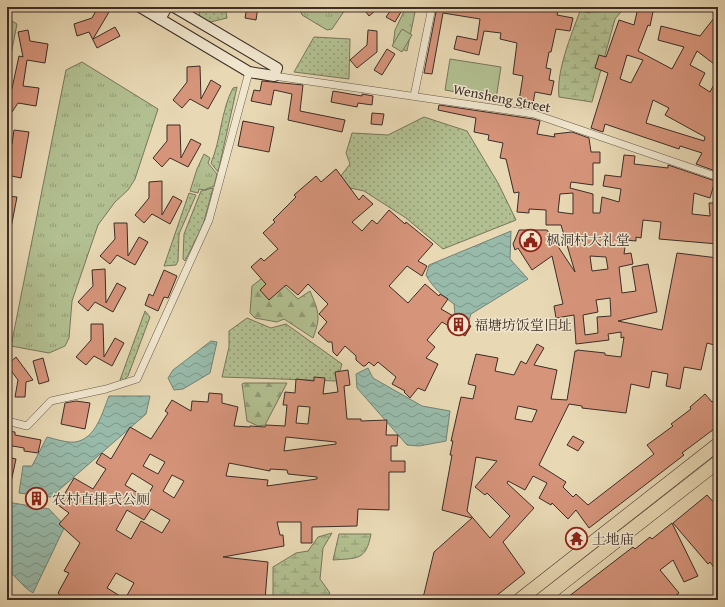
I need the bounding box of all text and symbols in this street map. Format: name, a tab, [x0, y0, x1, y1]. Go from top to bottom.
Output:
street label: Wensheng Street	[451, 79, 553, 117]
public building icon: 枫洞村大礼堂	[517, 227, 543, 253]
place label: 枫洞村大礼堂	[546, 230, 630, 250]
building icon: 福塘坊饭堂旧址	[446, 312, 472, 338]
place label: 福塘坊饭堂旧址	[474, 315, 572, 335]
building icon: 农村直排式公厕	[23, 486, 49, 512]
place label: 农村直排式公厕	[52, 489, 150, 509]
temple icon: 土地庙	[563, 526, 589, 552]
place label: 土地庙	[592, 529, 634, 549]

